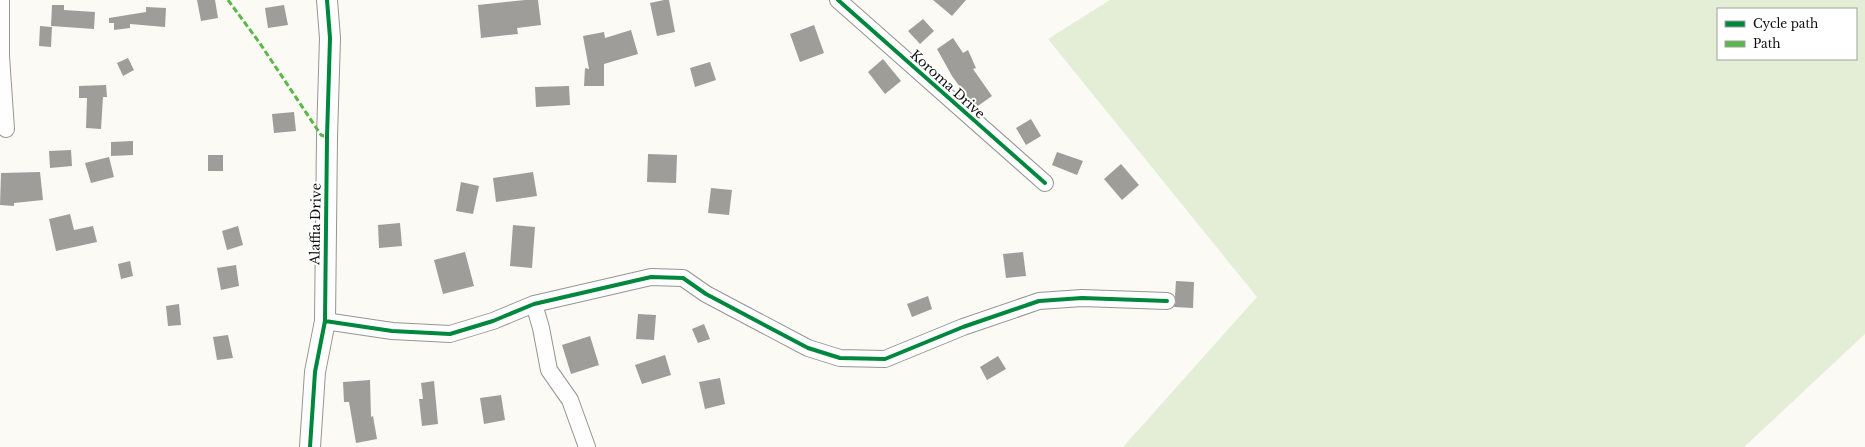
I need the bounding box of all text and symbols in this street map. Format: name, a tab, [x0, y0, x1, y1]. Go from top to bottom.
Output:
legend	[1717, 8, 1857, 60]
text: Cycle path	[1753, 16, 1818, 31]
text: Path	[1753, 36, 1781, 51]
street label: Koroma Drive	[907, 46, 989, 122]
street label: Alaffia Drive	[306, 183, 325, 266]

